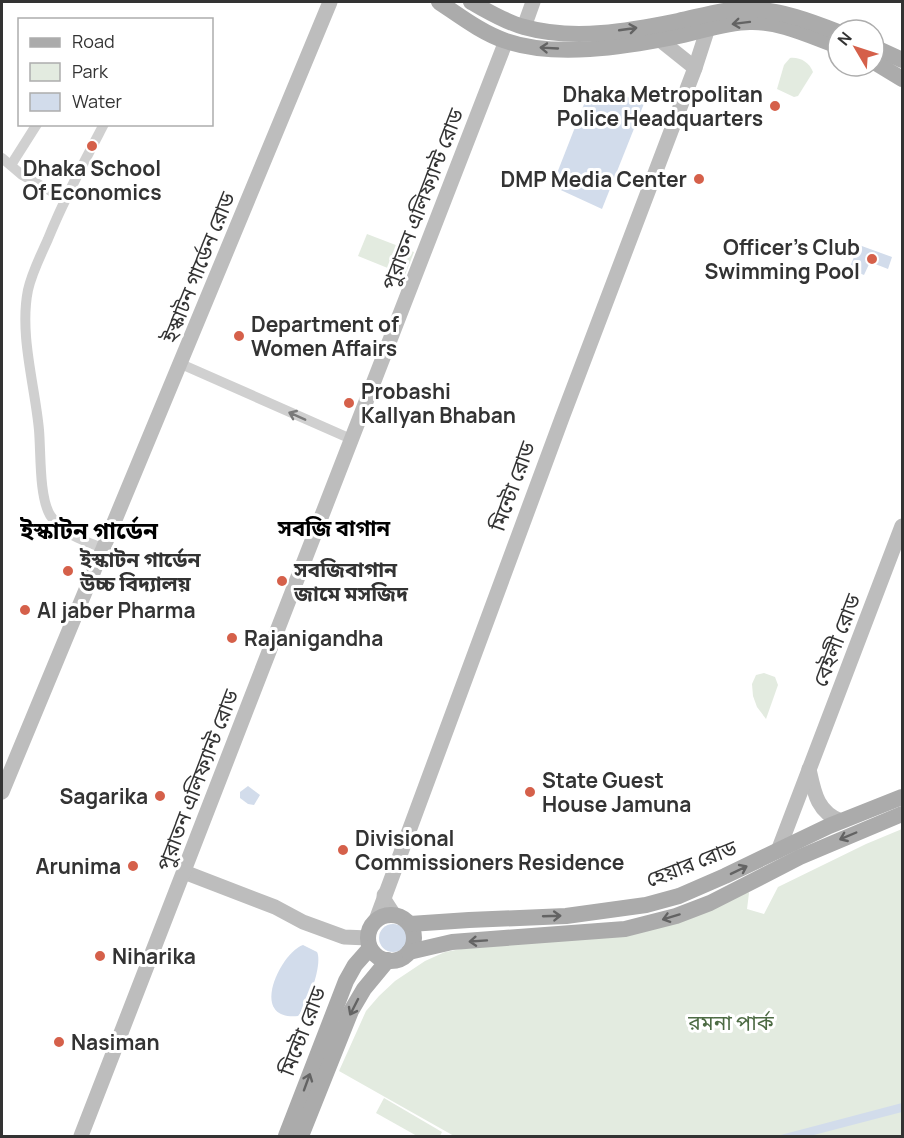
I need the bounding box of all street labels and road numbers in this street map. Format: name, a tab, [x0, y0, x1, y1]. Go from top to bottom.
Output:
street label: পুরাতন এলিফ্যান্ট রোড	[374, 103, 470, 294]
street label: ইস্কাটন গার্ডেন রোড	[155, 187, 241, 347]
street label: মিন্টো রোড	[483, 436, 541, 535]
street label: বেইলী রোড	[806, 589, 867, 690]
street label: পুরাতন এলিফ্যান্ট রোড	[149, 684, 245, 875]
street label: হেয়ার রোড	[642, 833, 741, 893]
street label: মিন্টো রোড	[272, 982, 332, 1080]

